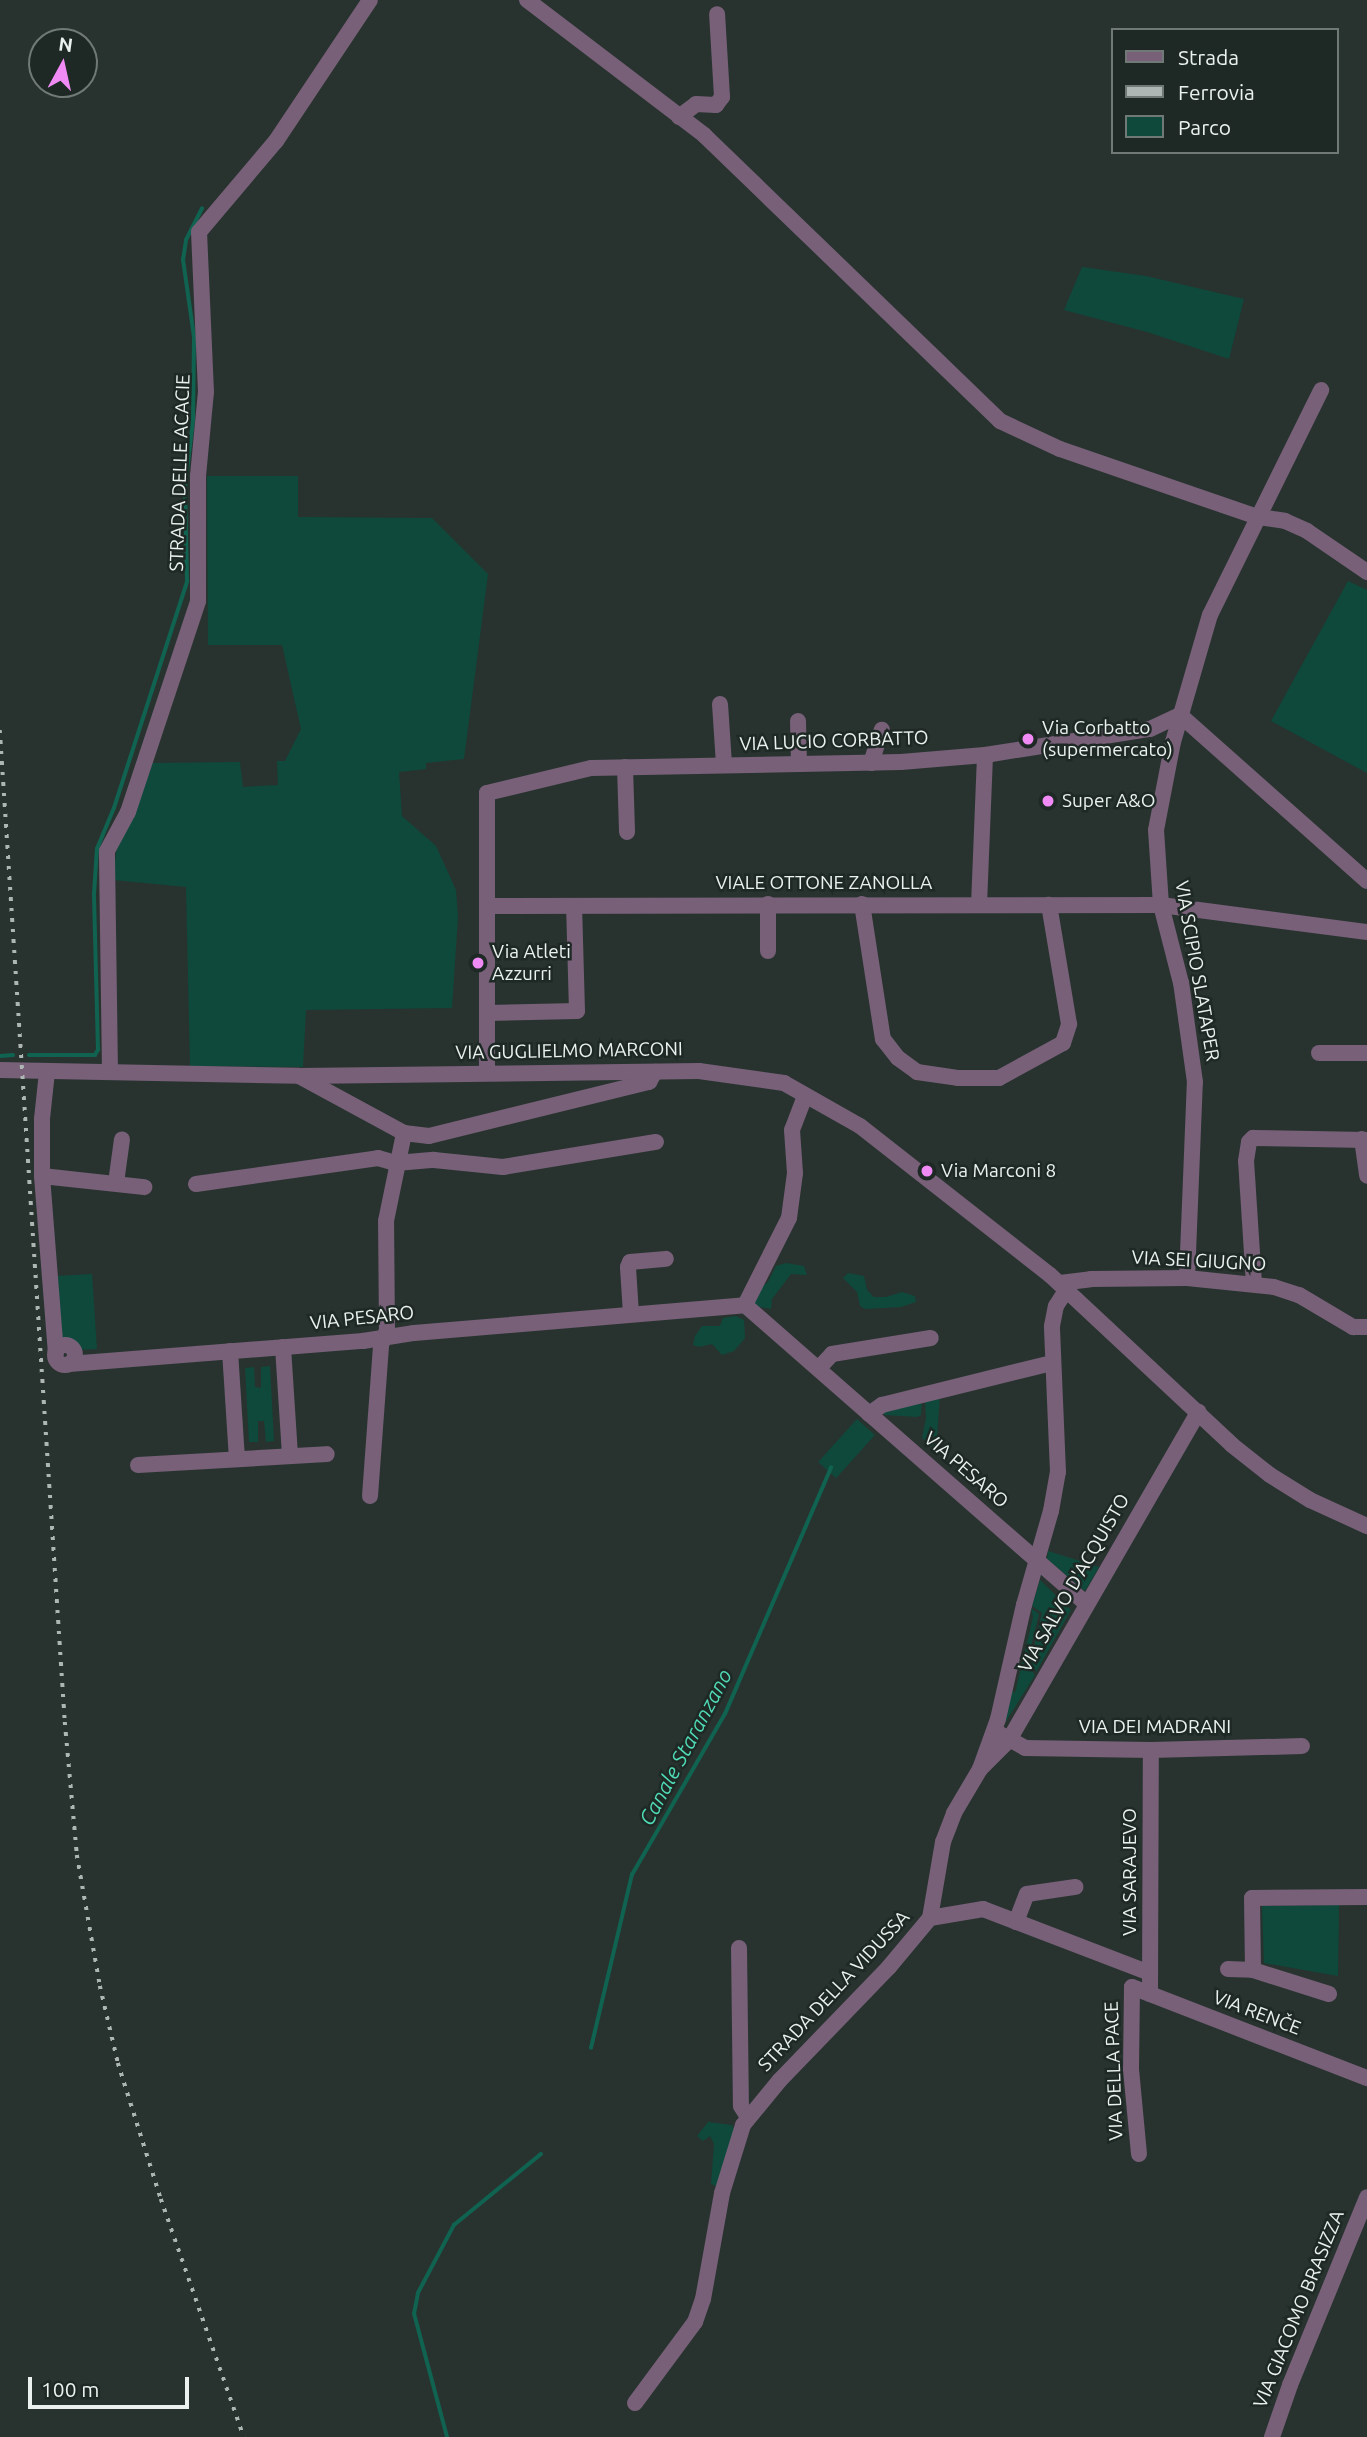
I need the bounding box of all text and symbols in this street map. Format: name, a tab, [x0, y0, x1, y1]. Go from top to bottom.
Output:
north arrow	[28, 28, 98, 98]
legend	[1112, 28, 1339, 154]
text: N	[57, 32, 74, 56]
text: Strada	[1178, 45, 1239, 69]
text: Ferrovia	[1178, 80, 1255, 104]
text: Parco	[1178, 115, 1231, 139]
street label: STRADA DELLE ACACIE	[165, 374, 195, 572]
place label: Via Corbatto (supermercato)	[1042, 717, 1173, 761]
street label: VIA LUCIO CORBATTO	[739, 726, 929, 756]
marker: Via Corbatto (supermercato)	[1020, 731, 1036, 747]
place label: Super A&O	[1062, 790, 1155, 812]
marker: Super A&O	[1040, 793, 1056, 809]
street label: VIALE OTTONE ZANOLLA	[716, 872, 932, 894]
street label: VIA SCIPIO SLATAPER	[1170, 879, 1224, 1063]
place label: Via Atleti Azzurri	[492, 941, 571, 985]
marker: Via Atleti Azzurri	[470, 955, 486, 971]
street label: VIA GUGLIELMO MARCONI	[455, 1038, 683, 1064]
place label: Via Marconi 8	[941, 1160, 1056, 1182]
marker: Via Marconi 8	[919, 1163, 935, 1179]
street label: VIA SEI GIUGNO	[1131, 1246, 1267, 1276]
street label: VIA PESARO	[309, 1301, 415, 1335]
street label: VIA PESARO	[919, 1427, 1013, 1513]
street label: VIA SALVO D'ACQUISTO	[1014, 1490, 1134, 1676]
water label: Canale Staranzano	[633, 1665, 737, 1829]
street label: VIA DEI MADRANI	[1079, 1716, 1231, 1738]
street label: VIA SARAJEVO	[1119, 1808, 1141, 1936]
street label: STRADA DELLA VIDUSSA	[754, 1906, 914, 2076]
street label: VIA RENČE	[1210, 1986, 1304, 2040]
street label: VIA DELLA PACE	[1100, 2001, 1128, 2141]
street label: VIA GIACOMO BRASIZZA	[1249, 2207, 1349, 2411]
scale bar	[32, 2364, 192, 2408]
text: 100 m	[41, 2377, 99, 2401]

